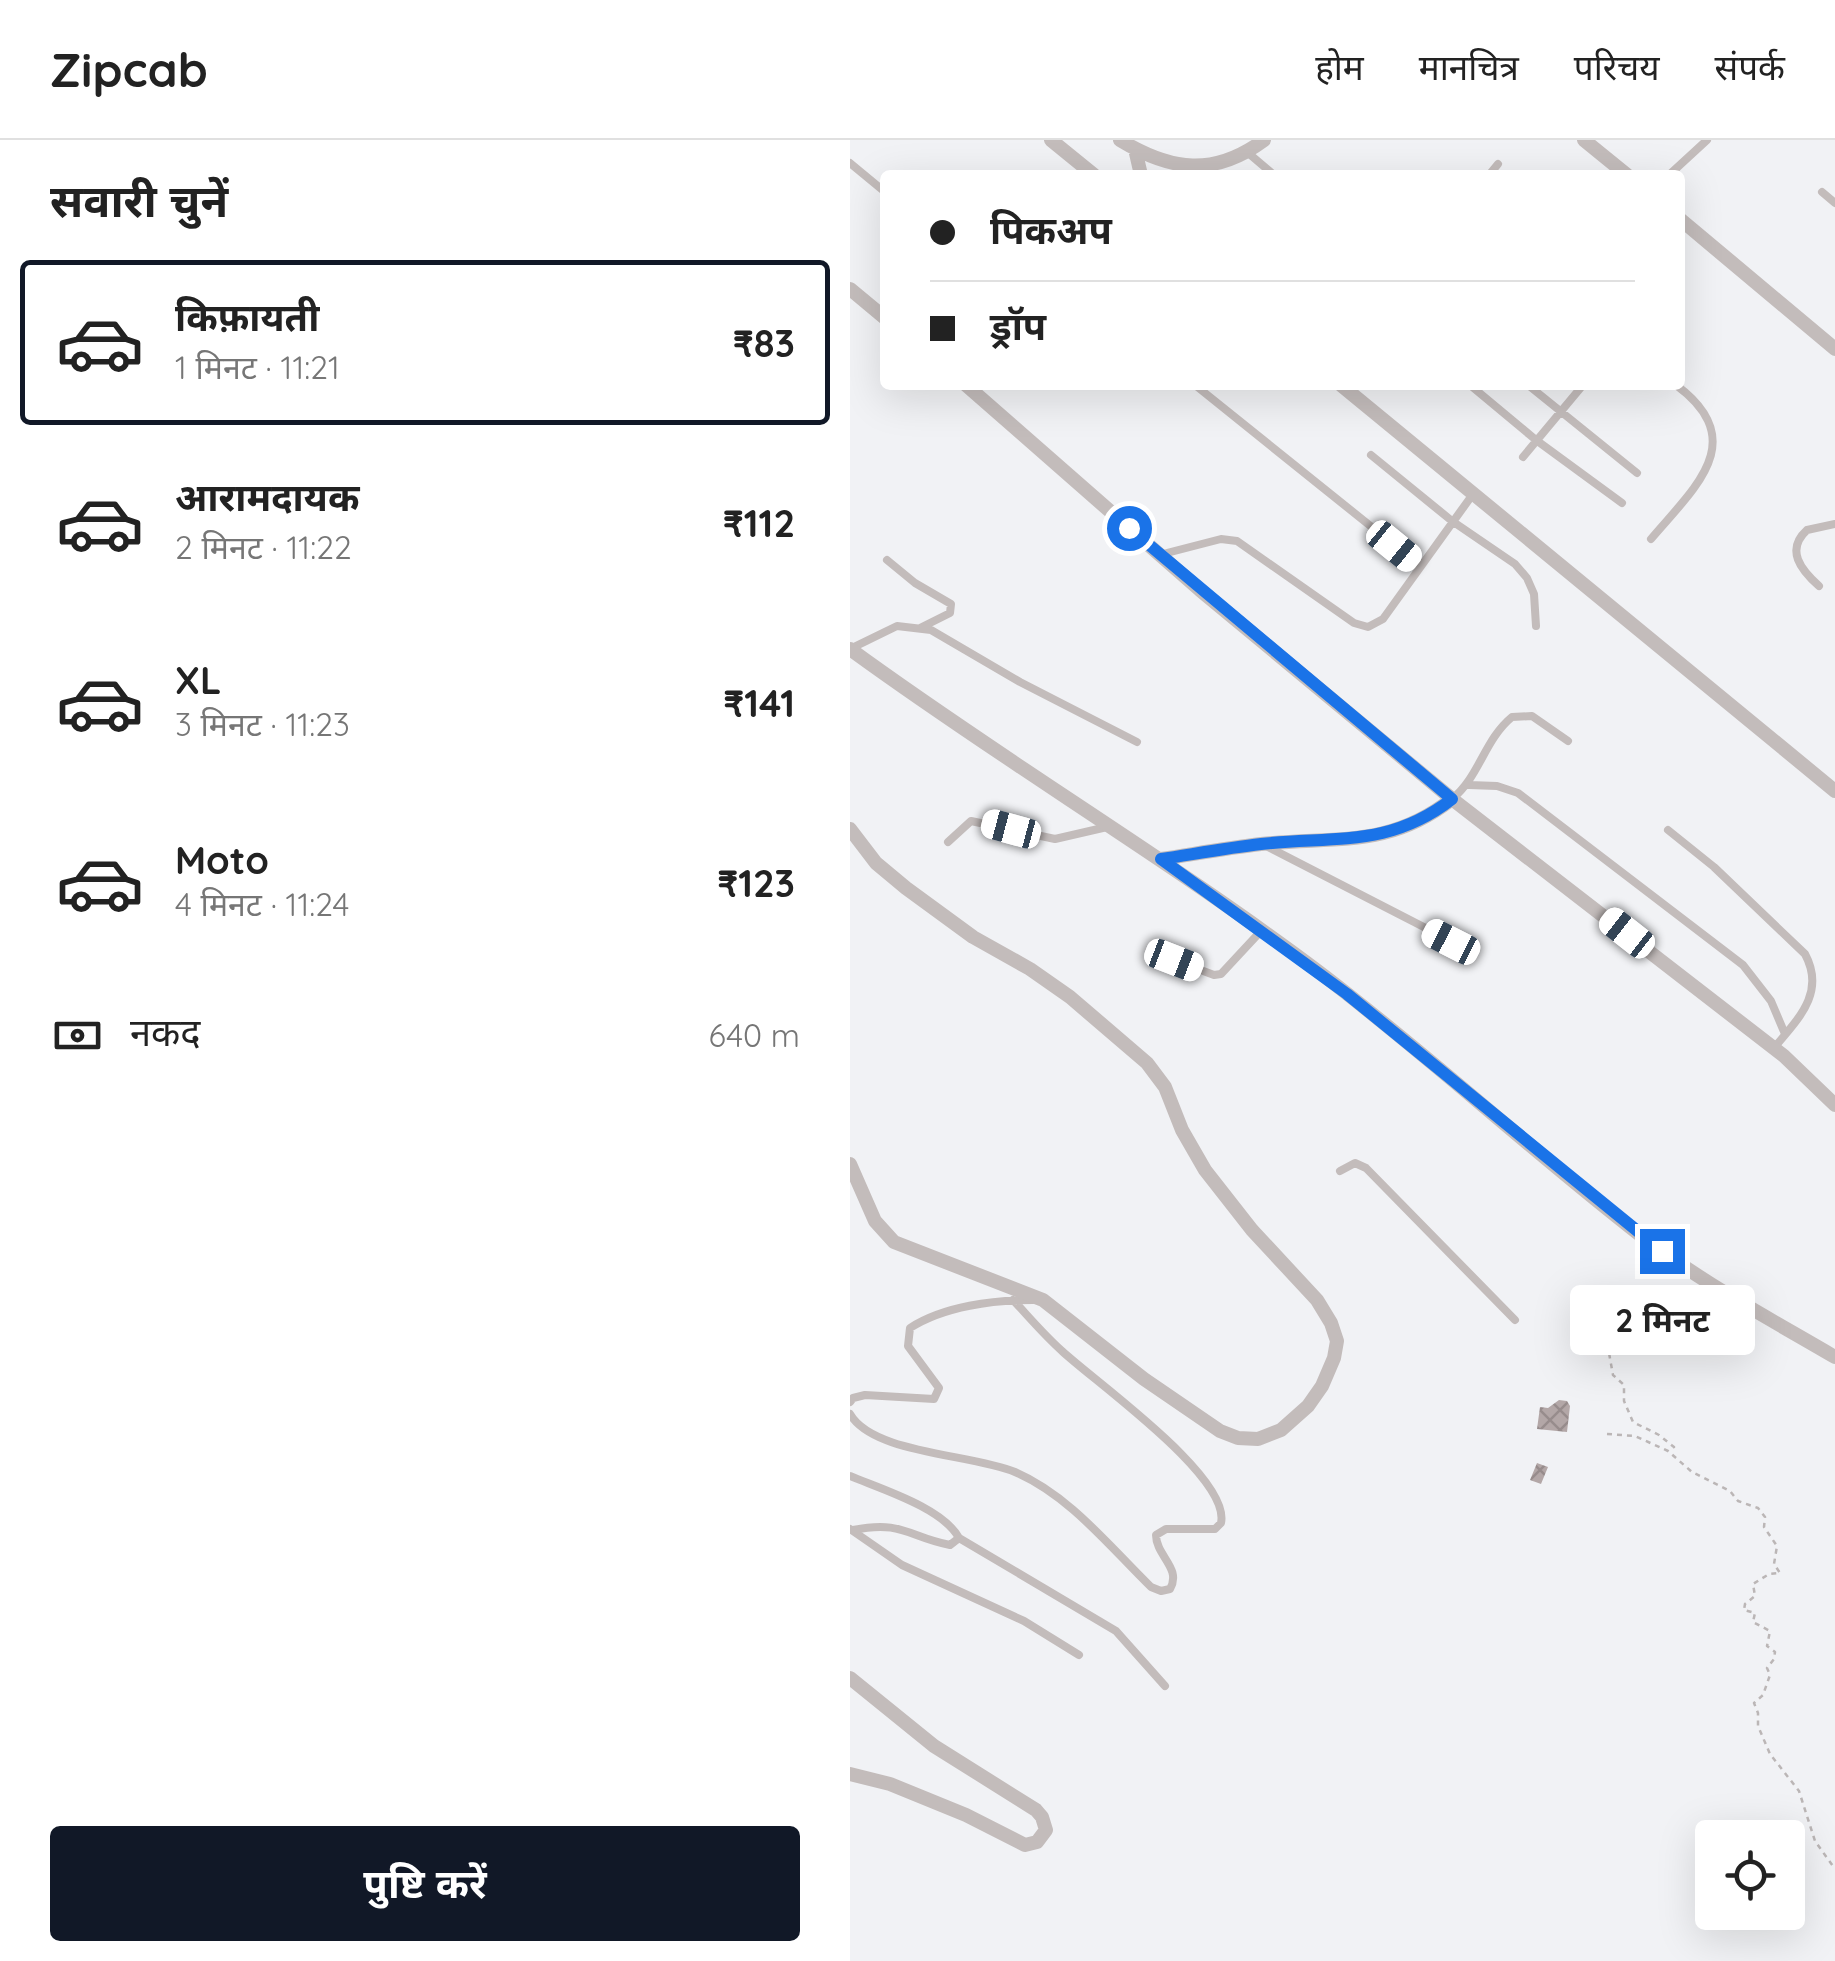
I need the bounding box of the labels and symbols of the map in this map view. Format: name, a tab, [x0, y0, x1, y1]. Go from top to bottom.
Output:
route start	[1107, 506, 1152, 551]
car	[1361, 515, 1427, 577]
car	[978, 807, 1044, 851]
car	[1594, 903, 1660, 963]
car	[1417, 915, 1485, 969]
car	[1141, 935, 1207, 985]
route end	[1640, 1229, 1685, 1274]
callout: 2 मिनट	[1570, 1286, 1754, 1356]

